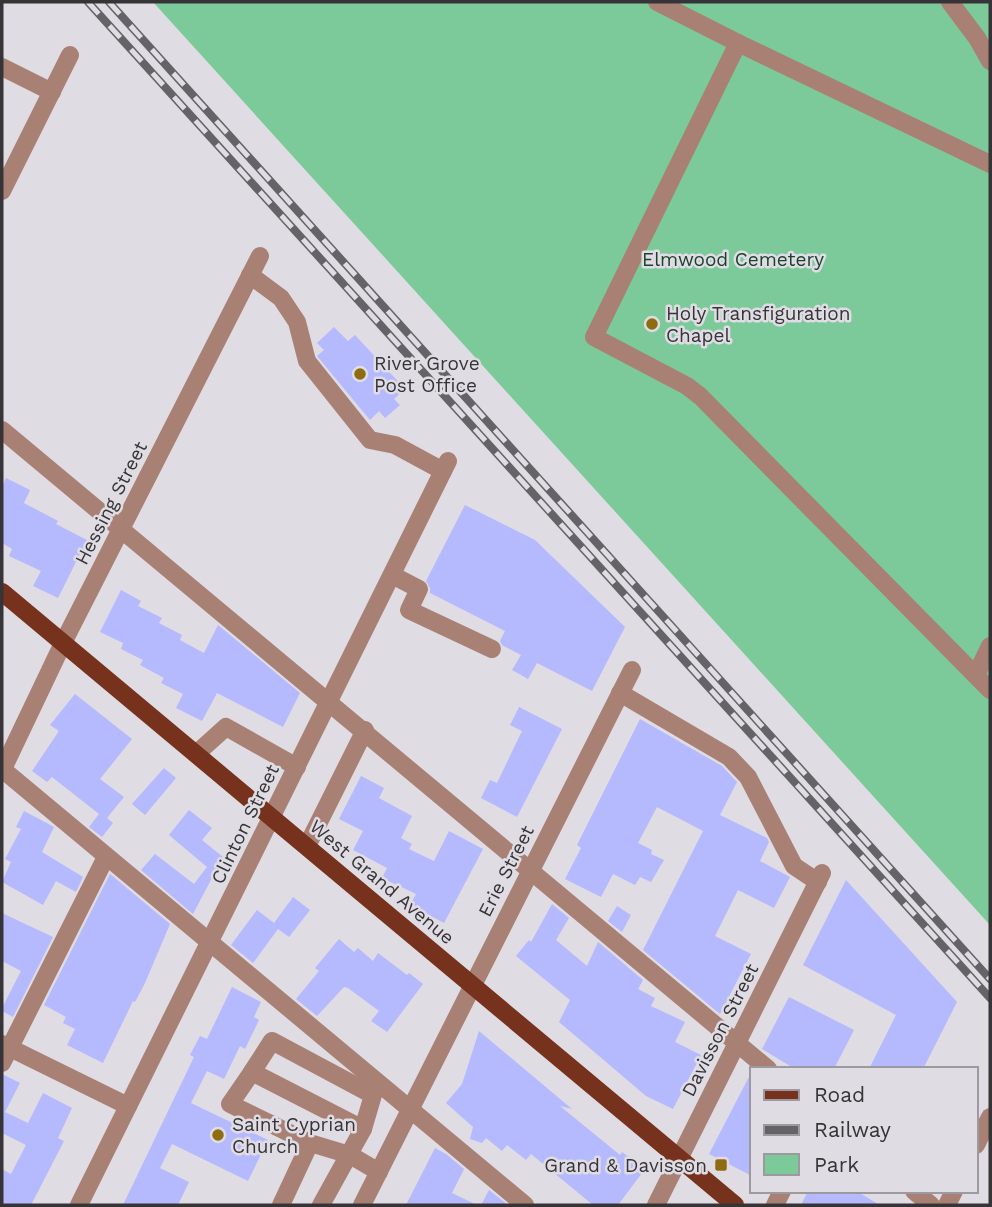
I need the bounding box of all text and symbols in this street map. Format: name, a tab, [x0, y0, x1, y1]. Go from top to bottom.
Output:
park label: Elmwood Cemetery	[642, 248, 824, 271]
place label: Holy Transfiguration Chapel	[666, 302, 850, 347]
marker: Holy Transfiguration Chapel	[644, 316, 660, 332]
place label: River Grove Post Office	[374, 352, 480, 397]
marker: River Grove Post Office	[352, 366, 368, 382]
street label: Hessing Street	[70, 437, 152, 569]
street label: Clinton Street	[206, 760, 284, 888]
street label: West Grand Avenue	[305, 815, 459, 949]
street label: Erie Street	[473, 821, 539, 921]
street label: Davisson Street	[677, 960, 763, 1100]
legend	[750, 1067, 978, 1193]
text: Road	[814, 1082, 865, 1107]
place label: Saint Cyprian Church	[232, 1113, 356, 1158]
text: Railway	[814, 1117, 891, 1142]
marker: Saint Cyprian Church	[210, 1127, 226, 1143]
text: Park	[814, 1152, 859, 1177]
place label: Grand & Davisson	[544, 1154, 707, 1177]
marker: Grand & Davisson	[713, 1157, 729, 1173]

